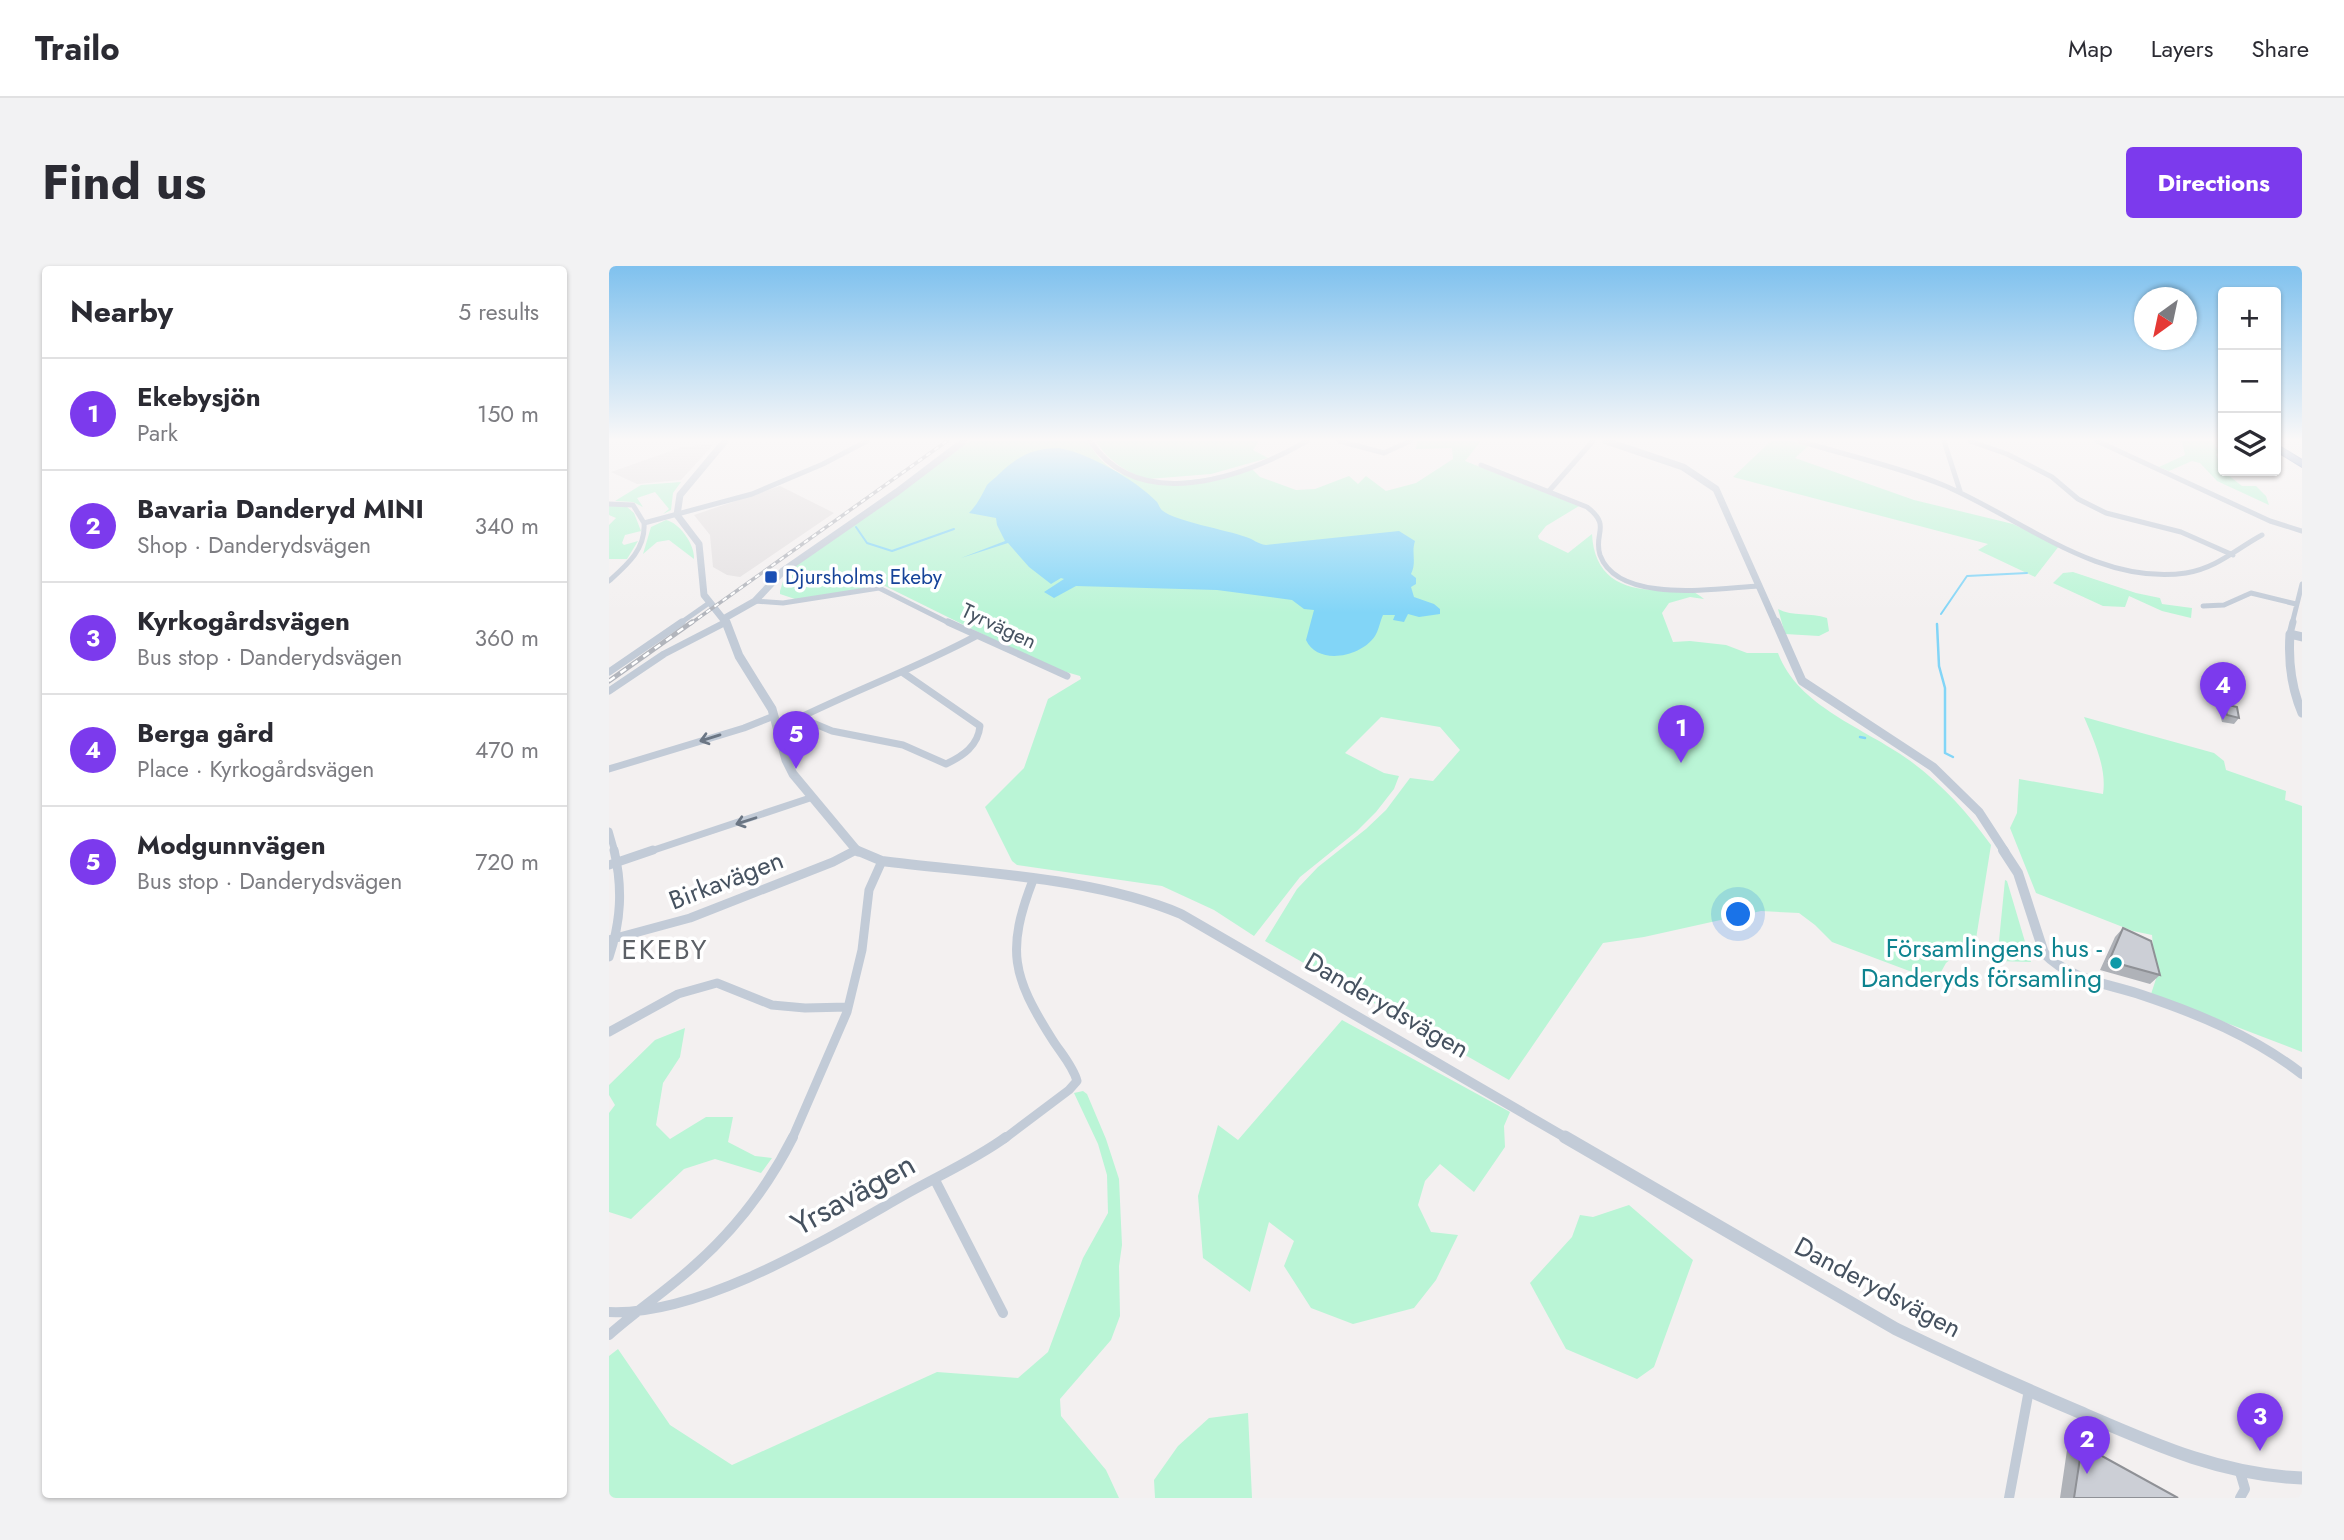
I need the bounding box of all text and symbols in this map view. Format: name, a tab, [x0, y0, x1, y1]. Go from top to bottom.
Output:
text: Trailo	[35, 25, 120, 72]
text: Map	[2068, 31, 2113, 66]
text: Layers	[2151, 31, 2213, 66]
text: Share	[2251, 31, 2309, 66]
text: Find us	[42, 147, 206, 217]
button: Directions	[2126, 147, 2302, 218]
north arrow	[2134, 287, 2197, 350]
map controls	[2218, 287, 2281, 476]
button: +	[2218, 287, 2281, 350]
text: Nearby	[70, 290, 173, 333]
text: 5 results	[458, 295, 539, 329]
button: −	[2218, 350, 2281, 413]
text: Ekebysjön	[137, 378, 261, 416]
text: 1	[87, 397, 99, 431]
text: 150 m	[477, 397, 539, 431]
button: layers	[2218, 413, 2281, 476]
text: Park	[137, 416, 178, 450]
text: Bavaria Danderyd MINI	[137, 490, 424, 528]
text: 2	[85, 509, 101, 543]
text: 340 m	[474, 509, 539, 543]
text: Shop · Danderydsvägen	[137, 528, 371, 562]
place label: Djursholms Ekeby	[785, 562, 943, 592]
marker: Djursholms Ekeby	[763, 569, 779, 585]
street label: Tyrvägen	[957, 596, 1041, 656]
text: Kyrkogårdsvägen	[137, 602, 350, 640]
text: 3	[86, 621, 100, 655]
text: 360 m	[475, 621, 539, 655]
text: Bus stop · Danderydsvägen	[137, 640, 402, 674]
pin: 4	[2200, 662, 2246, 720]
pin: 1	[1658, 705, 1704, 763]
pin: 5	[773, 711, 819, 769]
text: Berga gård	[137, 714, 274, 752]
text: 4	[85, 733, 101, 767]
text: 470 m	[475, 733, 539, 767]
one-way arrow	[699, 733, 721, 746]
text: Place · Kyrkogårdsvägen	[137, 752, 374, 786]
one-way arrow	[735, 815, 757, 828]
text: Modgunnvägen	[137, 826, 326, 864]
street label: Birkavägen	[663, 841, 789, 919]
text: 5	[86, 845, 100, 879]
text: 720 m	[475, 845, 539, 879]
text: Bus stop · Danderydsvägen	[137, 864, 402, 898]
your location	[1721, 897, 1755, 931]
district label: EKEBY	[621, 929, 709, 970]
place label: Församlingens hus - Danderyds församling	[1861, 929, 2103, 997]
street label: Danderydsvägen	[1298, 942, 1476, 1068]
marker: Församlingens hus - Danderyds församling	[2108, 955, 2124, 971]
street label: Yrsavägen	[783, 1141, 923, 1247]
street label: Danderydsvägen	[1788, 1227, 1968, 1347]
pin: 3	[2237, 1393, 2283, 1451]
pin: 2	[2064, 1416, 2110, 1474]

